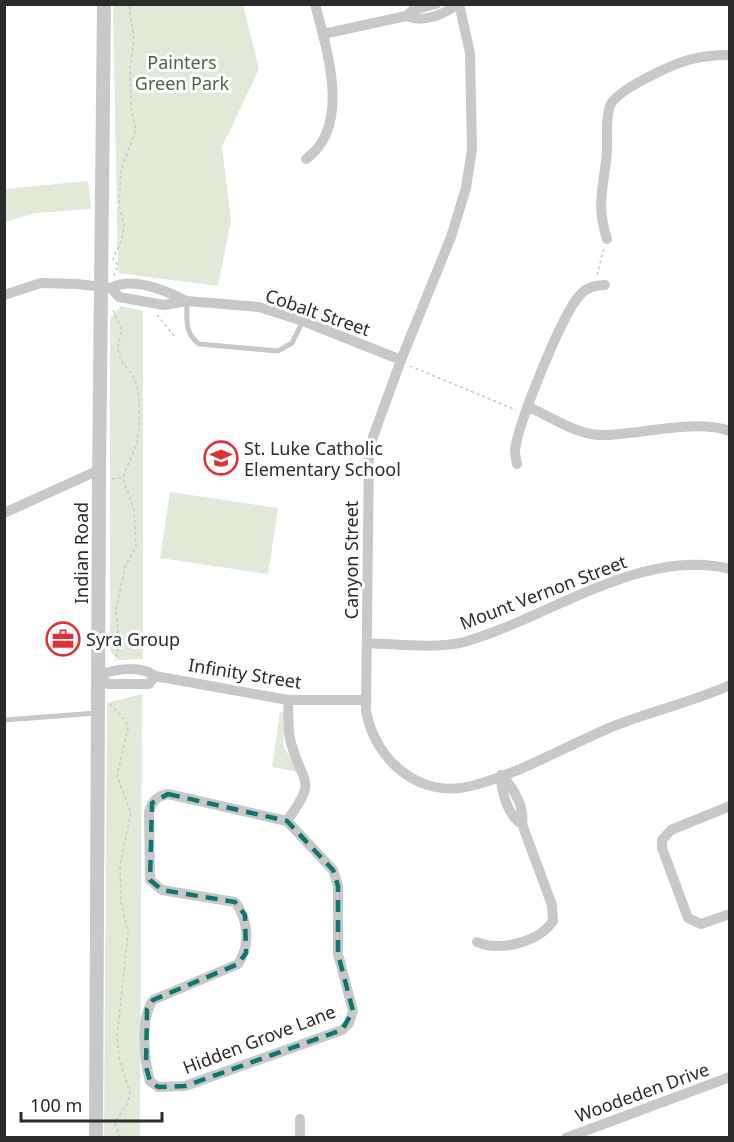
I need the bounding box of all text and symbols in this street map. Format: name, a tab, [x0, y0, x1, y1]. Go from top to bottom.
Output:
park label: Painters Green Park	[135, 50, 230, 95]
street label: Cobalt Street	[262, 283, 374, 341]
place label: St. Luke Catholic Elementary School	[244, 436, 401, 481]
school or university icon: St. Luke Catholic Elementary School	[203, 440, 239, 476]
street label: Canyon Street	[339, 500, 363, 619]
street label: Indian Road	[69, 502, 93, 604]
street label: Mount Vernon Street	[456, 549, 630, 635]
office icon: Syra Group	[45, 621, 81, 657]
place label: Syra Group	[86, 627, 180, 651]
street label: Infinity Street	[187, 652, 304, 694]
street label: Hidden Grove Lane	[179, 999, 339, 1079]
street label: Woodeden Drive	[572, 1057, 712, 1127]
scale bar	[21, 1085, 162, 1123]
text: 100 m	[30, 1093, 82, 1117]

